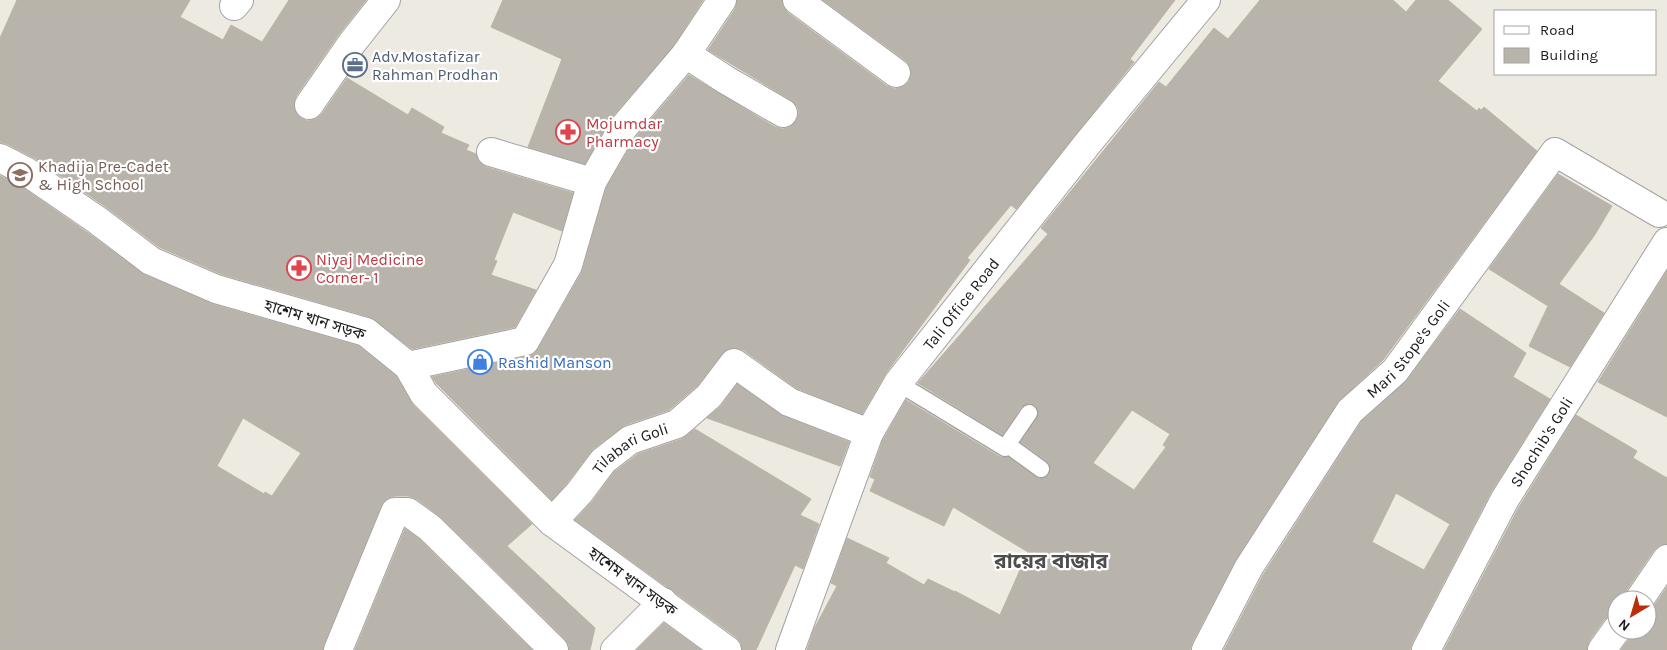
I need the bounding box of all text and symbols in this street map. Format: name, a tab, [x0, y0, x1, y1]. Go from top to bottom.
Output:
legend	[1494, 10, 1657, 75]
text: Road	[1540, 21, 1575, 39]
text: Building	[1540, 46, 1598, 64]
place label: Adv.Mostafizar Rahman Prodhan	[372, 47, 498, 84]
office icon: Adv.Mostafizar Rahman Prodhan	[342, 52, 368, 78]
place label: Mojumdar Pharmacy	[586, 114, 662, 151]
pharmacy icon: Mojumdar Pharmacy	[555, 119, 581, 145]
place label: Khadija Pre-Cadet & High School	[38, 157, 169, 194]
school or university icon: Khadija Pre-Cadet & High School	[7, 162, 33, 188]
place label: Niyaj Medicine Corner- 1	[316, 250, 424, 287]
street label: Tali Office Road	[919, 254, 1003, 354]
pharmacy icon: Niyaj Medicine Corner- 1	[286, 255, 312, 281]
street label: হাশেম খান সড়ক	[261, 295, 369, 344]
street label: Mari Stope's Goli	[1363, 296, 1454, 402]
shop icon: Rashid Manson	[467, 349, 493, 375]
place label: Rashid Manson	[498, 353, 612, 372]
street label: Shochib's Goli	[1506, 393, 1577, 491]
street label: Tilabari Goli	[588, 419, 671, 478]
street label: হাশেম খান সড়ক	[584, 542, 682, 621]
district label: রায়ের বাজার	[993, 549, 1108, 573]
north arrow	[1607, 590, 1657, 640]
text: N	[1615, 615, 1633, 635]

